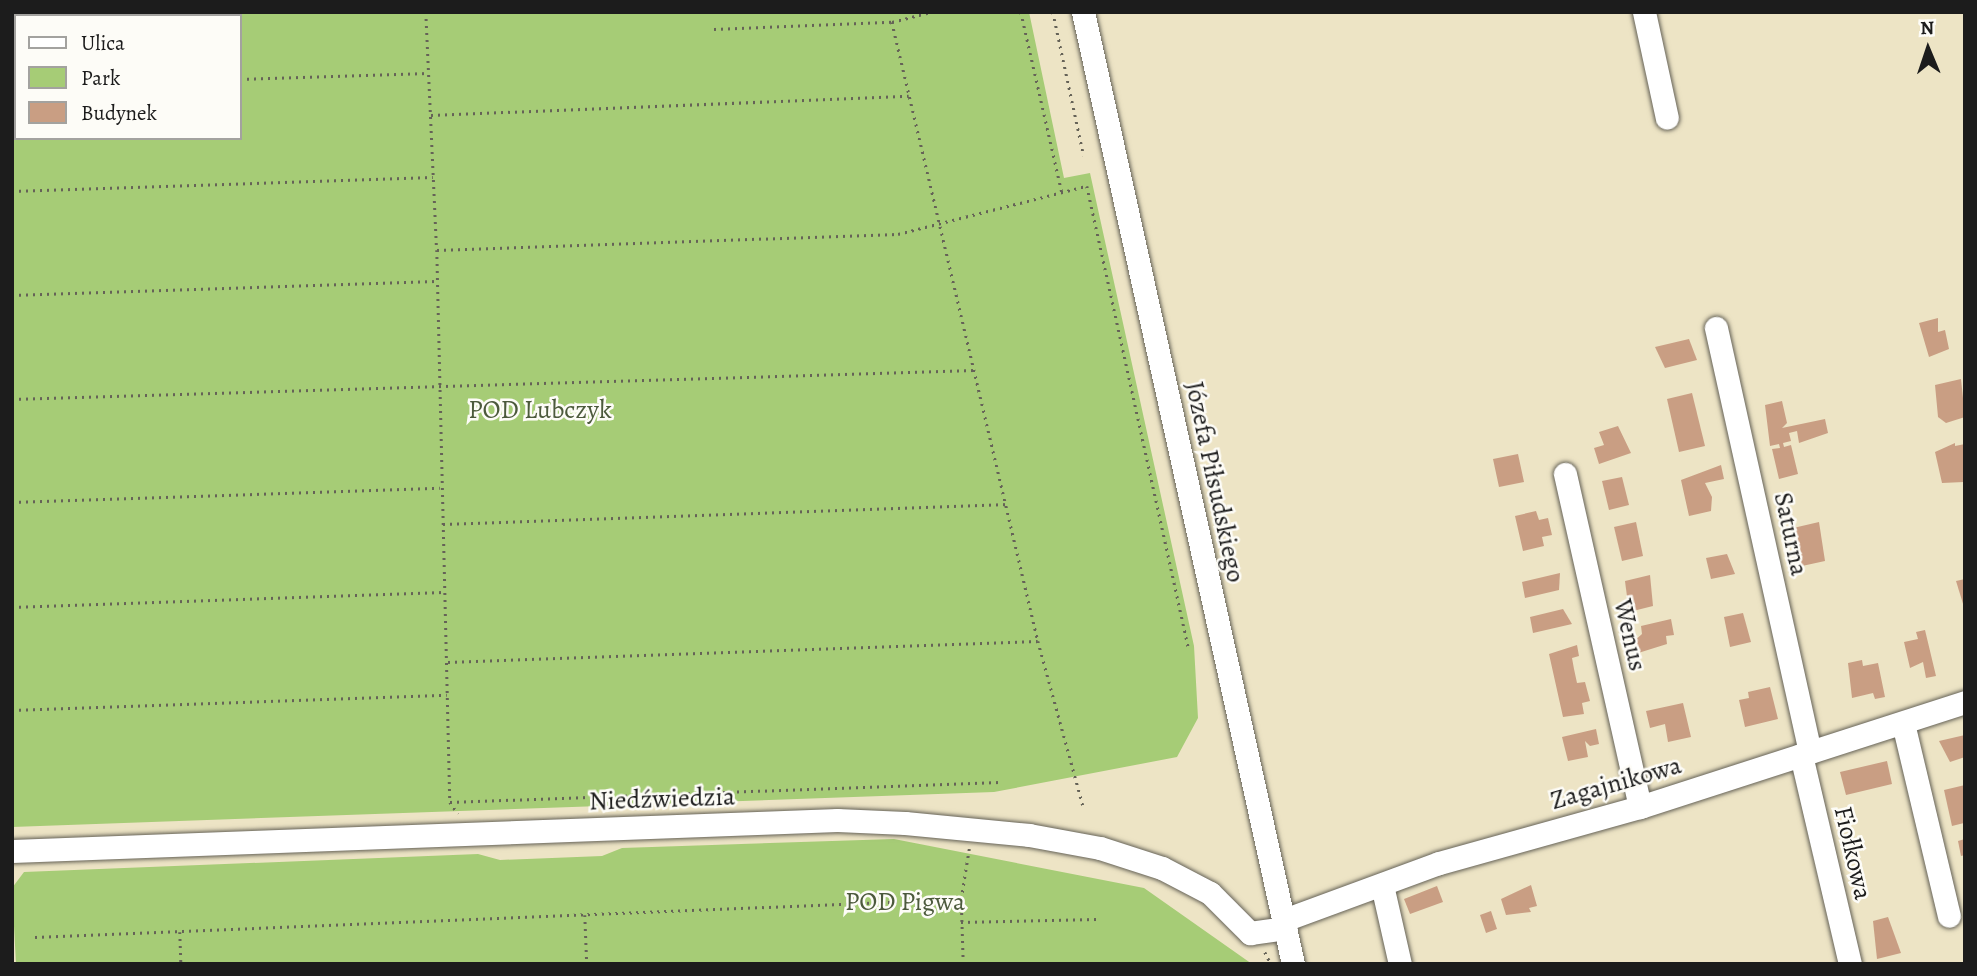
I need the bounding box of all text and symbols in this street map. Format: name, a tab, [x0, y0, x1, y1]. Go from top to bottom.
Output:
legend	[14, 14, 242, 140]
north arrow	[1893, 14, 1963, 84]
text: N	[1920, 15, 1935, 41]
text: Ulica	[81, 29, 125, 57]
text: Park	[81, 64, 120, 92]
text: Budynek	[81, 99, 157, 127]
street label: Józefa Piłsudskiego	[1178, 379, 1252, 585]
park label: POD Lubczyk	[468, 394, 612, 426]
street label: Saturna	[1767, 490, 1815, 578]
street label: Wenus	[1607, 596, 1653, 674]
street label: Zagajnikowa	[1547, 749, 1685, 817]
street label: Niedźwiedzia	[588, 781, 736, 817]
street label: Fiołkowa	[1827, 803, 1879, 903]
park label: POD Pigwa	[845, 886, 965, 918]

